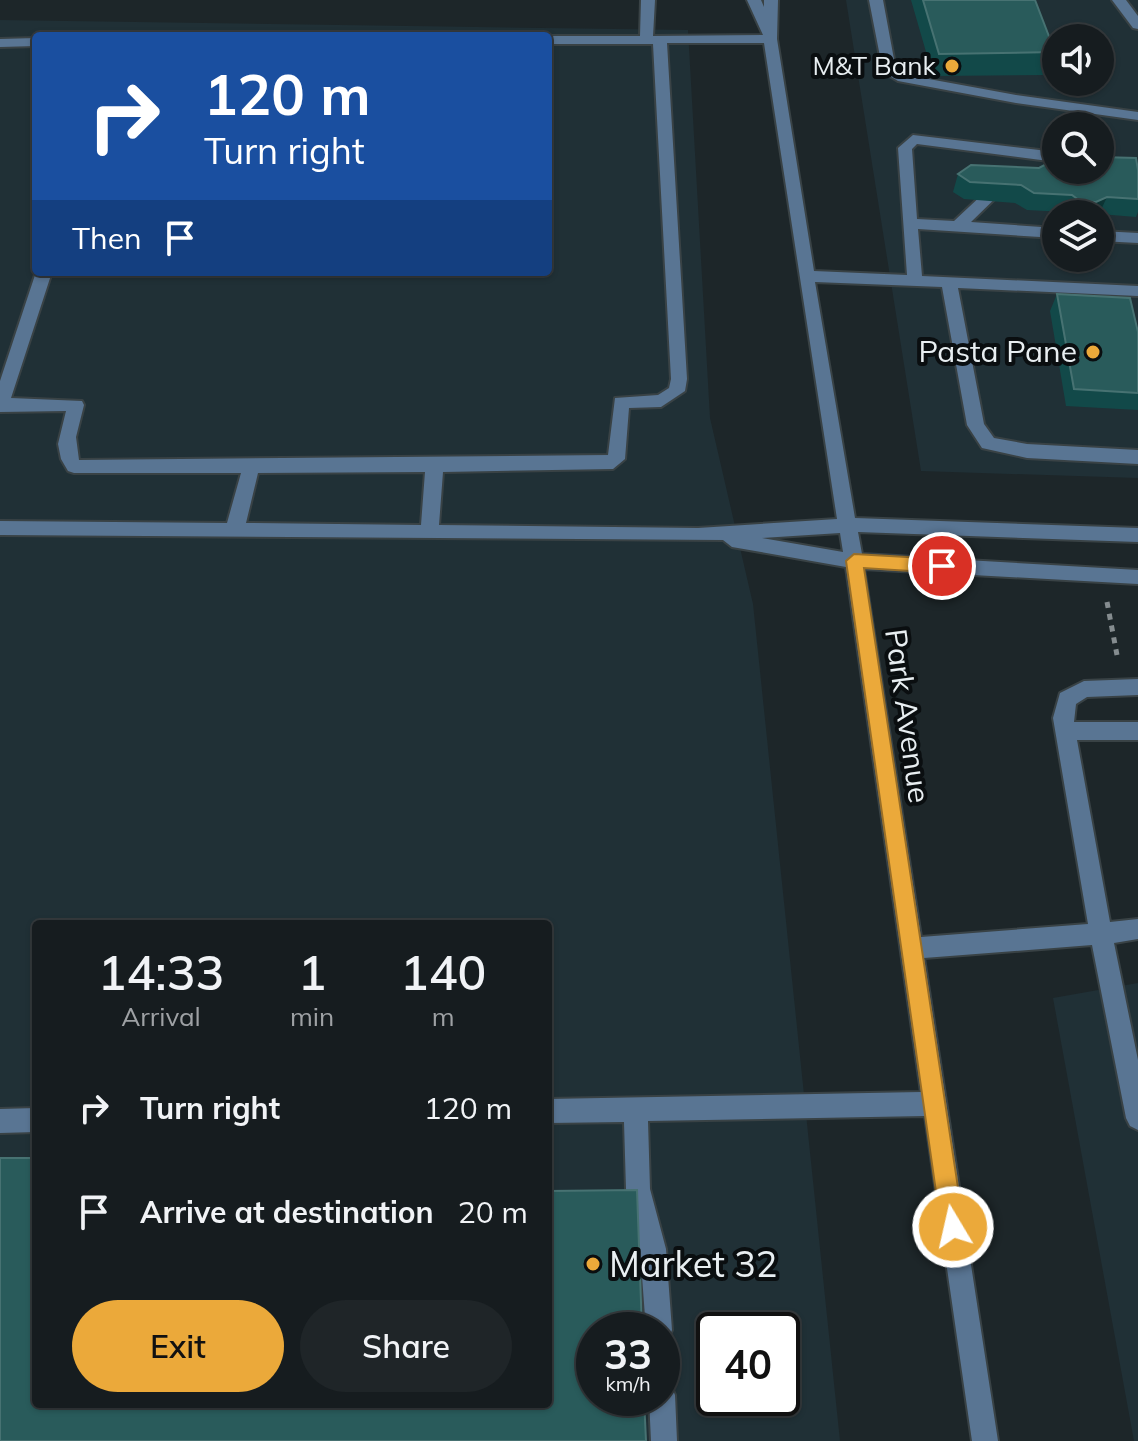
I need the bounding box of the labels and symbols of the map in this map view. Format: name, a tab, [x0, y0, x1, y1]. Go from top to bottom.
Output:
place label: M&T Bank	[813, 49, 937, 82]
marker: M&T Bank	[943, 57, 961, 75]
place label: Pasta Pane	[918, 332, 1077, 370]
marker: Pasta Pane	[1084, 343, 1102, 361]
pin	[908, 532, 976, 600]
street label: Park Avenue	[877, 626, 939, 805]
position arrow	[911, 1185, 995, 1269]
place label: Market 32	[609, 1241, 777, 1286]
marker: Market 32	[584, 1255, 602, 1273]
speed limit sign: 40	[696, 1312, 800, 1416]

